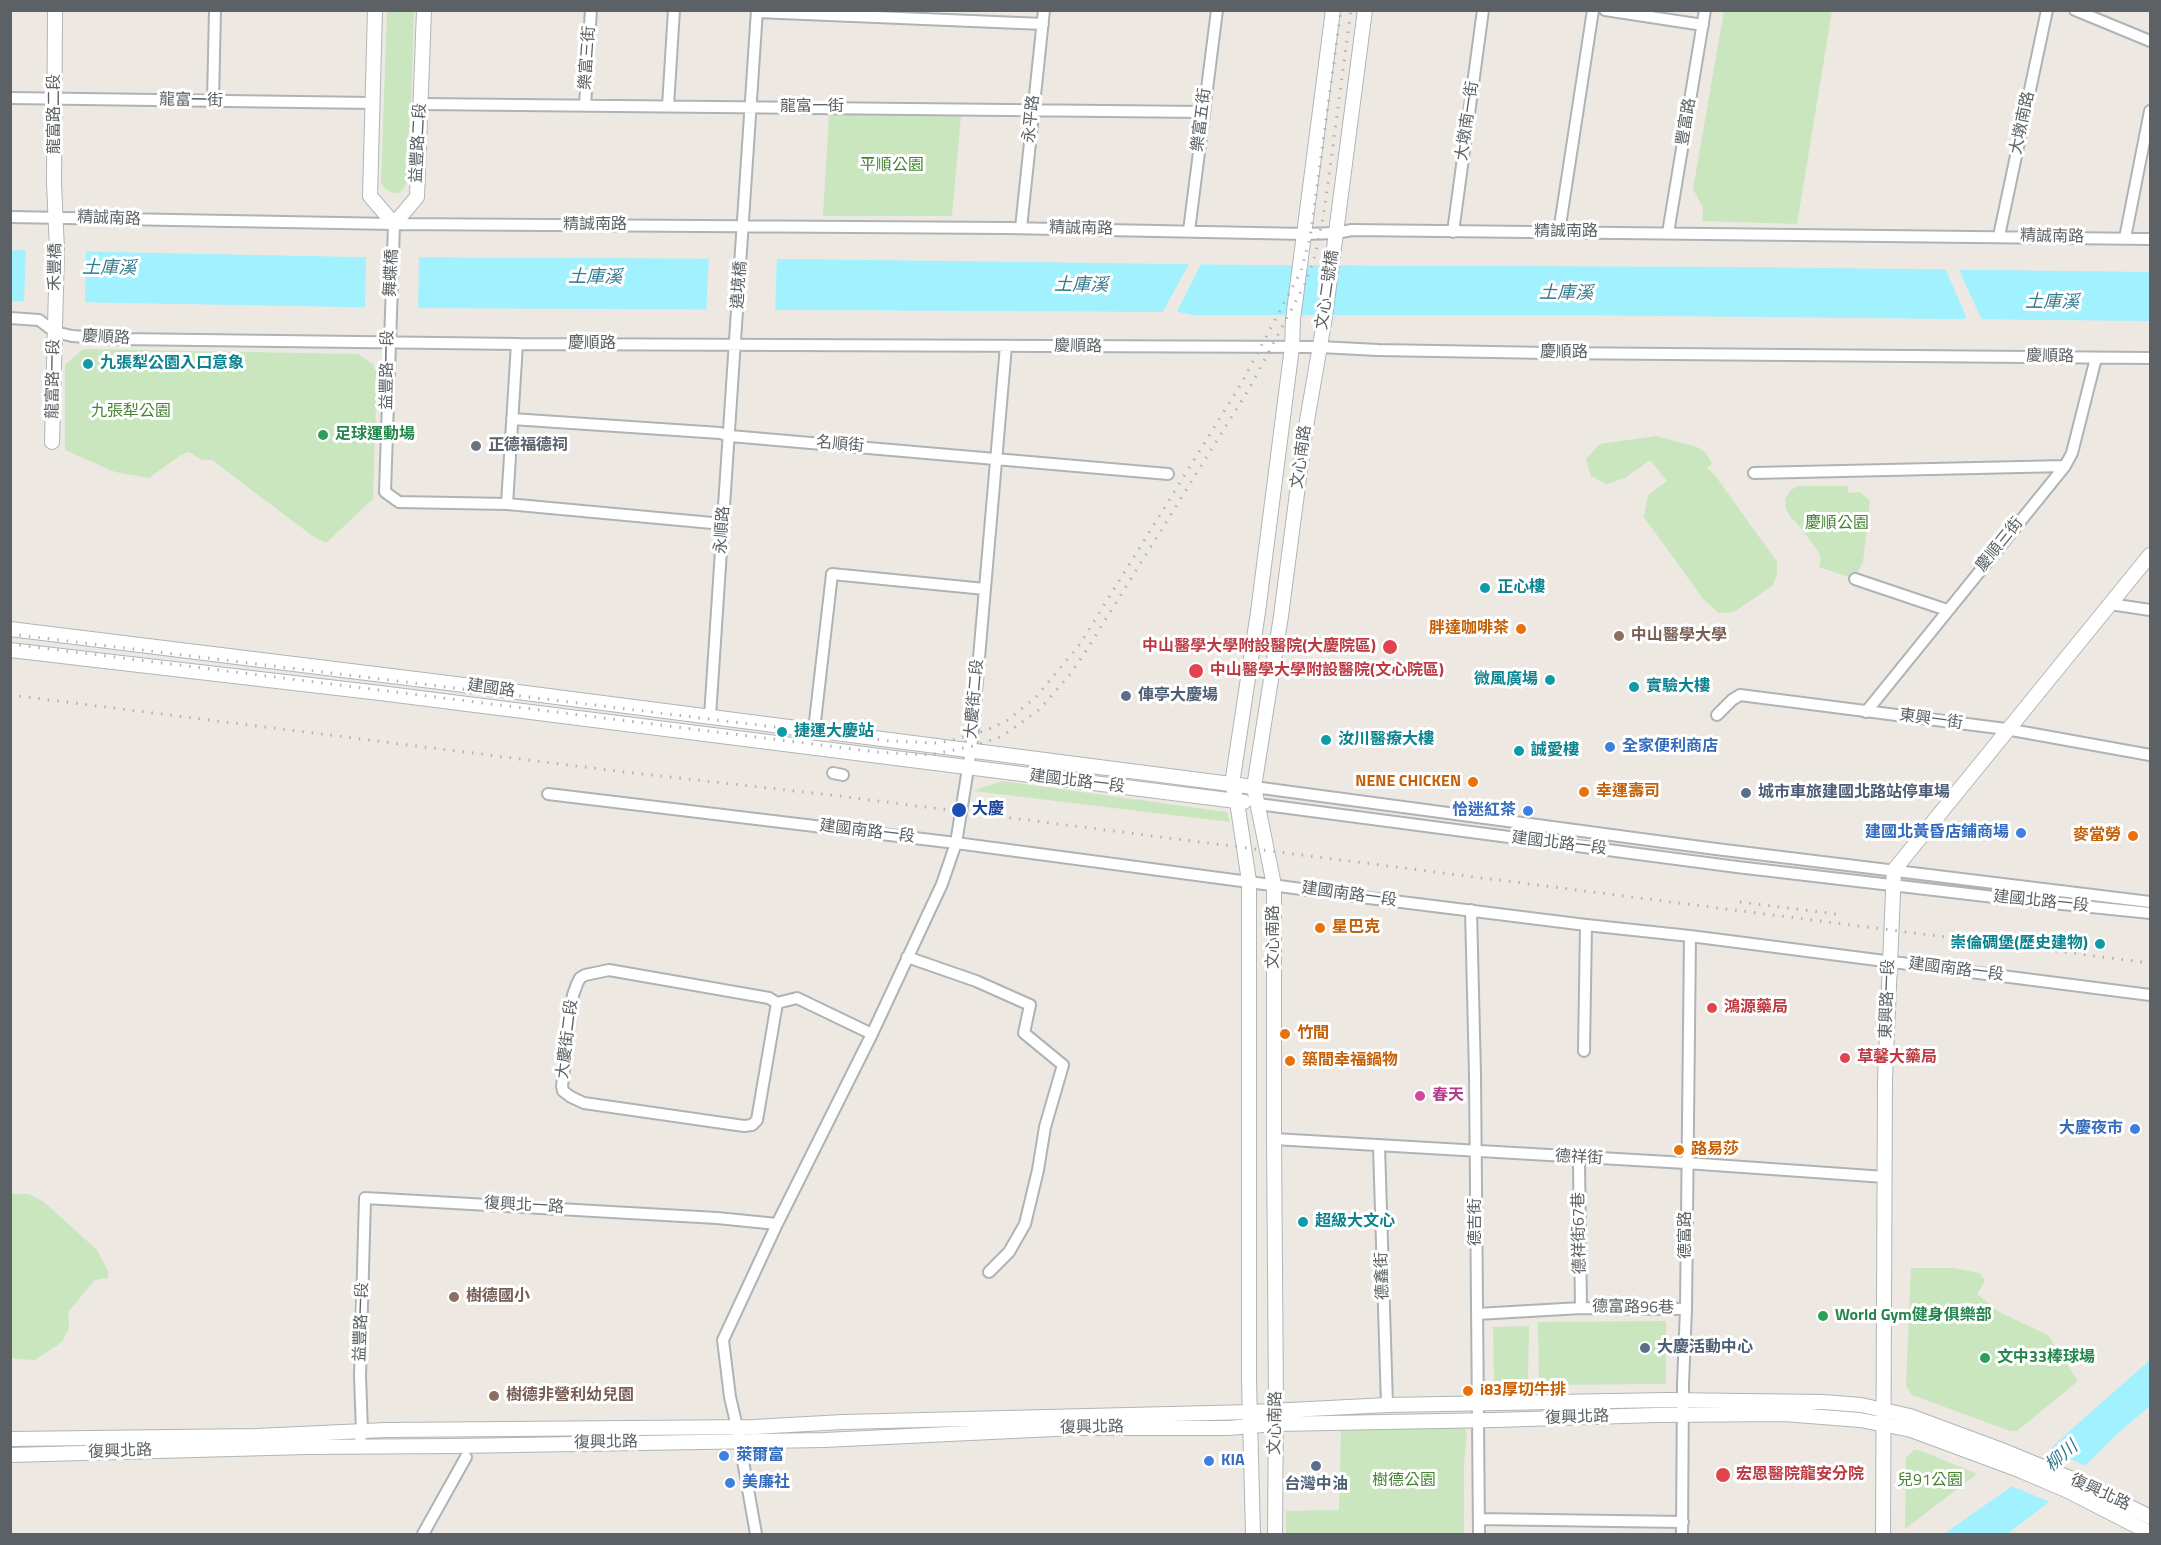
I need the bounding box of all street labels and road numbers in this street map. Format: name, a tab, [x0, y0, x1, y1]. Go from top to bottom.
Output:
street label: 樂富三街	[576, 25, 600, 91]
street label: 龍富路二段	[45, 74, 65, 154]
street label: 大墩南一街	[1453, 80, 1483, 162]
street label: 樂富五街	[1189, 87, 1215, 153]
street label: 大墩南路	[2007, 90, 2039, 156]
street label: 龍富一街	[159, 91, 223, 111]
street label: 永平路	[1020, 94, 1044, 144]
street label: 龍富一街	[780, 97, 844, 117]
street label: 豐富路	[1674, 97, 1700, 147]
street label: 益豐路二段	[407, 103, 431, 183]
street label: 精誠南路	[77, 208, 141, 230]
street label: 精誠南路	[563, 215, 627, 235]
street label: 精誠南路	[1049, 219, 1113, 239]
street label: 精誠南路	[1534, 222, 1598, 242]
street label: 精誠南路	[2020, 227, 2084, 247]
street label: 禾豐橋	[46, 243, 66, 291]
street label: 舞蝶橋	[381, 249, 403, 297]
street label: 文心二號橋	[1313, 249, 1343, 331]
street label: 遶境橋	[729, 260, 751, 310]
street label: 慶順路	[82, 327, 130, 349]
street label: 益豐路一段	[378, 330, 398, 410]
street label: 慶順路	[568, 334, 616, 354]
street label: 慶順路	[1054, 337, 1102, 357]
street label: 龍富路一段	[44, 339, 64, 419]
street label: 慶順路	[1540, 343, 1588, 363]
street label: 慶順路	[2026, 347, 2074, 367]
street label: 文心南路	[1288, 424, 1316, 490]
street label: 名順街	[815, 433, 865, 457]
street label: 永順路	[712, 505, 734, 555]
street label: 慶順三街	[1972, 514, 2028, 576]
street label: 大慶街二段	[962, 658, 988, 740]
street label: 建國路	[466, 676, 516, 702]
street label: 東興一街	[1898, 706, 1964, 734]
street label: 建國北路一段	[1028, 767, 1126, 797]
street label: 建國南路一段	[818, 817, 916, 847]
street label: 建國北路一段	[1510, 829, 1608, 859]
street label: 建國南路一段	[1300, 879, 1398, 911]
street label: 建國北路一段	[1992, 887, 2090, 917]
street label: 文心南路	[1264, 905, 1284, 969]
street label: 建國南路一段	[1907, 955, 2005, 985]
street label: 東興路一段	[1877, 959, 1899, 1039]
street label: 大慶街二段	[554, 998, 582, 1080]
street label: 德祥街	[1555, 1147, 1603, 1169]
street label: 德祥街67巷	[1570, 1192, 1590, 1274]
street label: 復興北一路	[484, 1194, 564, 1218]
street label: 德吉街	[1466, 1198, 1486, 1246]
street label: 德富路	[1676, 1211, 1696, 1259]
street label: 德鑫街	[1373, 1252, 1393, 1300]
street label: 益豐路一段	[351, 1282, 373, 1362]
street label: 德富路96巷	[1592, 1298, 1674, 1318]
street label: 文心南路	[1266, 1391, 1286, 1455]
street label: 復興北路	[1545, 1407, 1609, 1429]
street label: 復興北路	[1060, 1418, 1124, 1438]
street label: 復興北路	[574, 1433, 638, 1453]
street label: 復興北路	[88, 1441, 152, 1463]
street label: 復興北路	[2067, 1471, 2133, 1515]

